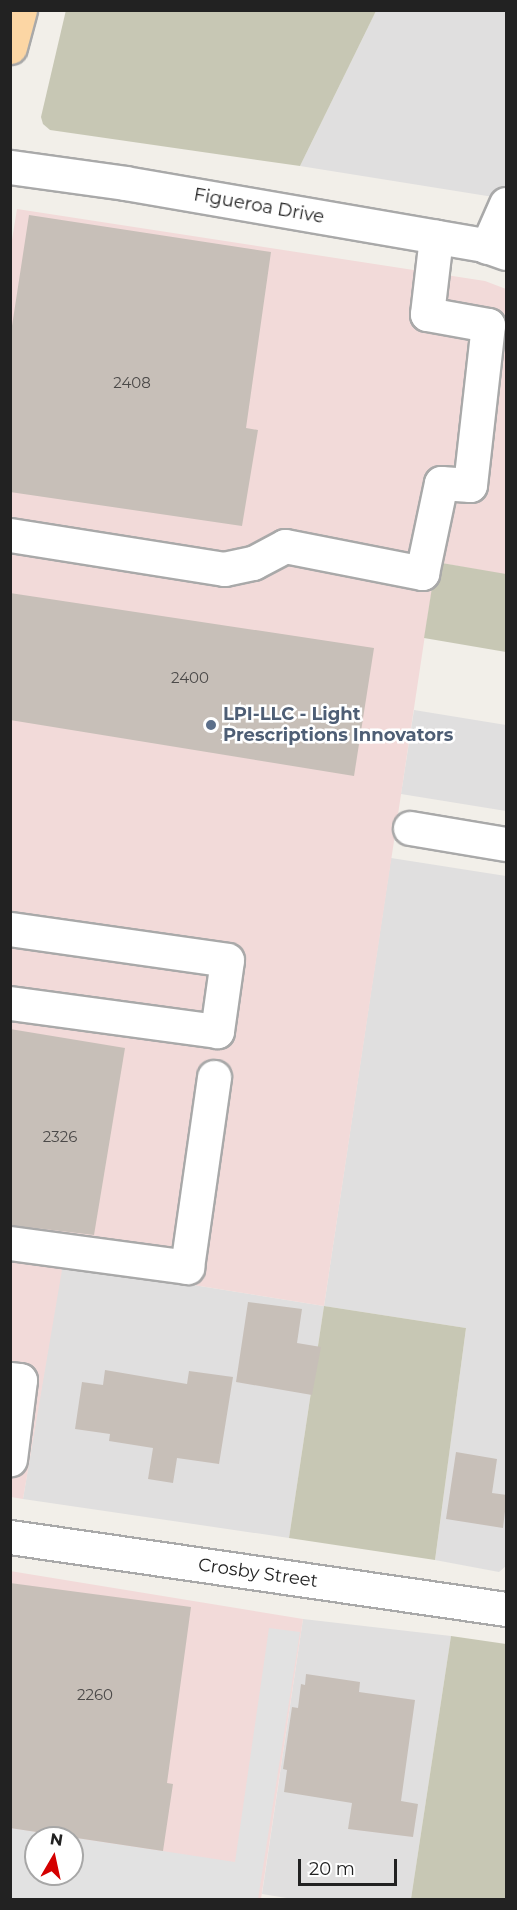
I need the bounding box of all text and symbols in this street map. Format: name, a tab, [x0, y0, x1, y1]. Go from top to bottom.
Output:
street label: Figueroa Drive	[192, 184, 326, 228]
house number: 2408	[113, 374, 151, 392]
house number: 2400	[171, 669, 209, 687]
place label: LPI-LLC - Light Prescriptions Innovators	[223, 704, 453, 746]
marker: LPI-LLC - Light Prescriptions Innovators	[204, 718, 218, 732]
house number: 2326	[43, 1128, 77, 1146]
street label: Crosby Street	[197, 1554, 319, 1592]
house number: 2260	[77, 1686, 113, 1704]
north arrow	[24, 1826, 84, 1886]
text: N	[49, 1829, 64, 1850]
scale bar	[301, 1847, 400, 1885]
text: 20 m	[309, 1858, 355, 1880]

